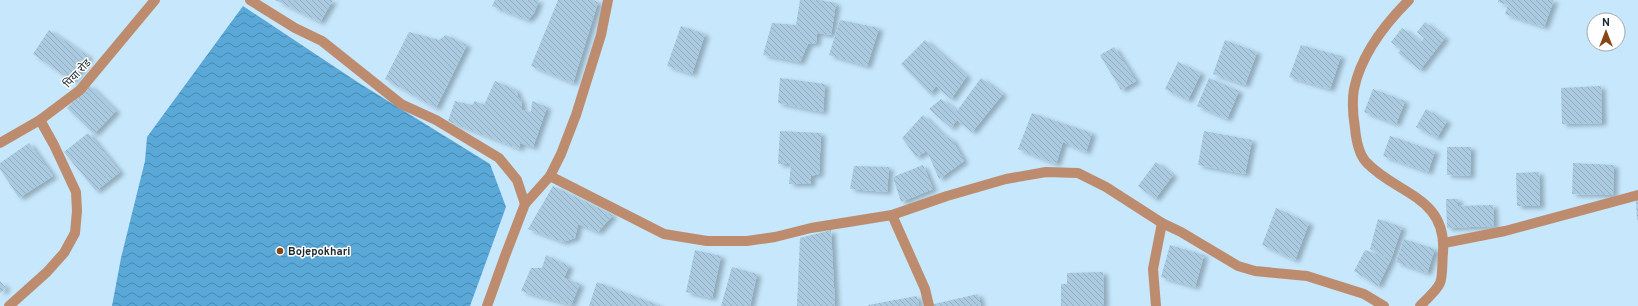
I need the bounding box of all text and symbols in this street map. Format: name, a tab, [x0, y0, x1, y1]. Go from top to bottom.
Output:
north arrow	[1586, 12, 1626, 52]
text: N	[1602, 16, 1610, 30]
street label: पिया रोड	[61, 56, 95, 91]
place label: Bojepokhari	[288, 245, 350, 259]
marker: Bojepokhari	[275, 246, 285, 256]

